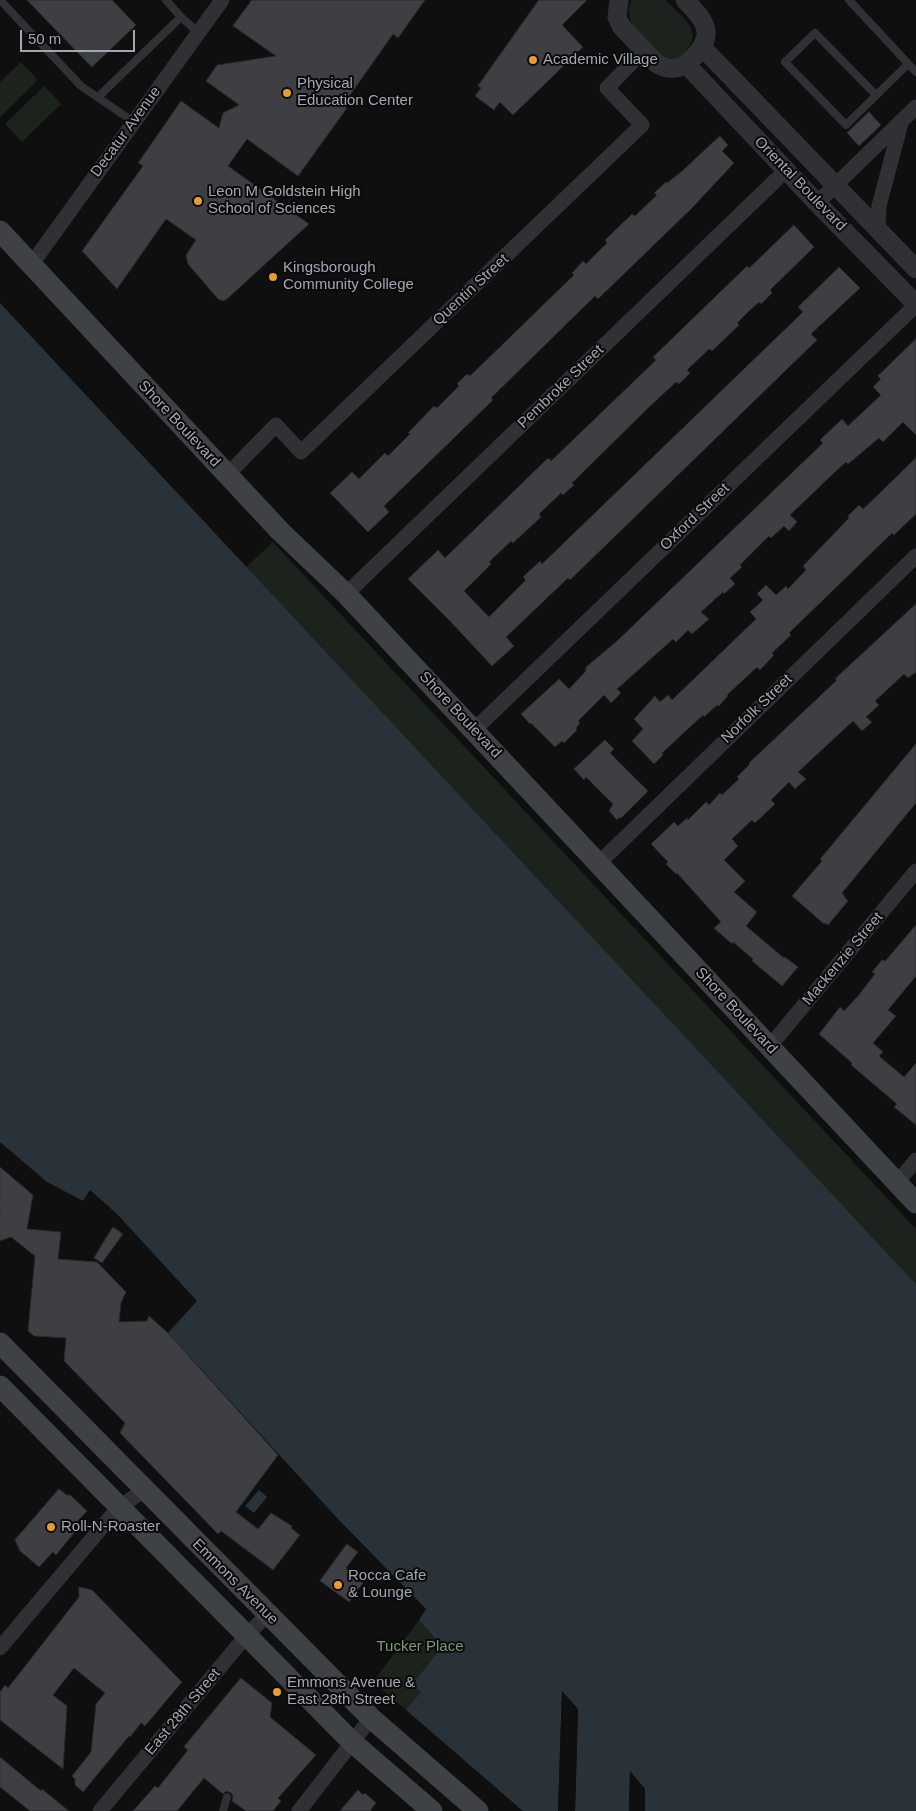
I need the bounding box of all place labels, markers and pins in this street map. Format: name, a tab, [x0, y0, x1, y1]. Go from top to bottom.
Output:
place label: Academic Village	[543, 51, 658, 69]
marker: Academic Village	[527, 54, 539, 66]
place label: Physical Education Center	[297, 75, 413, 110]
marker: Physical Education Center	[281, 87, 293, 99]
place label: Leon M Goldstein High School of Sciences	[208, 183, 361, 218]
marker: Leon M Goldstein High School of Sciences	[192, 195, 204, 207]
place label: Kingsborough Community College	[283, 259, 414, 294]
marker: Kingsborough Community College	[267, 271, 279, 283]
place label: Roll-N-Roaster	[61, 1518, 160, 1536]
marker: Roll-N-Roaster	[45, 1521, 57, 1533]
place label: Rocca Cafe & Lounge	[348, 1567, 426, 1602]
marker: Rocca Cafe & Lounge	[332, 1579, 344, 1591]
place label: Emmons Avenue & East 28th Street	[287, 1674, 415, 1709]
marker: Emmons Avenue & East 28th Street	[271, 1686, 283, 1698]

